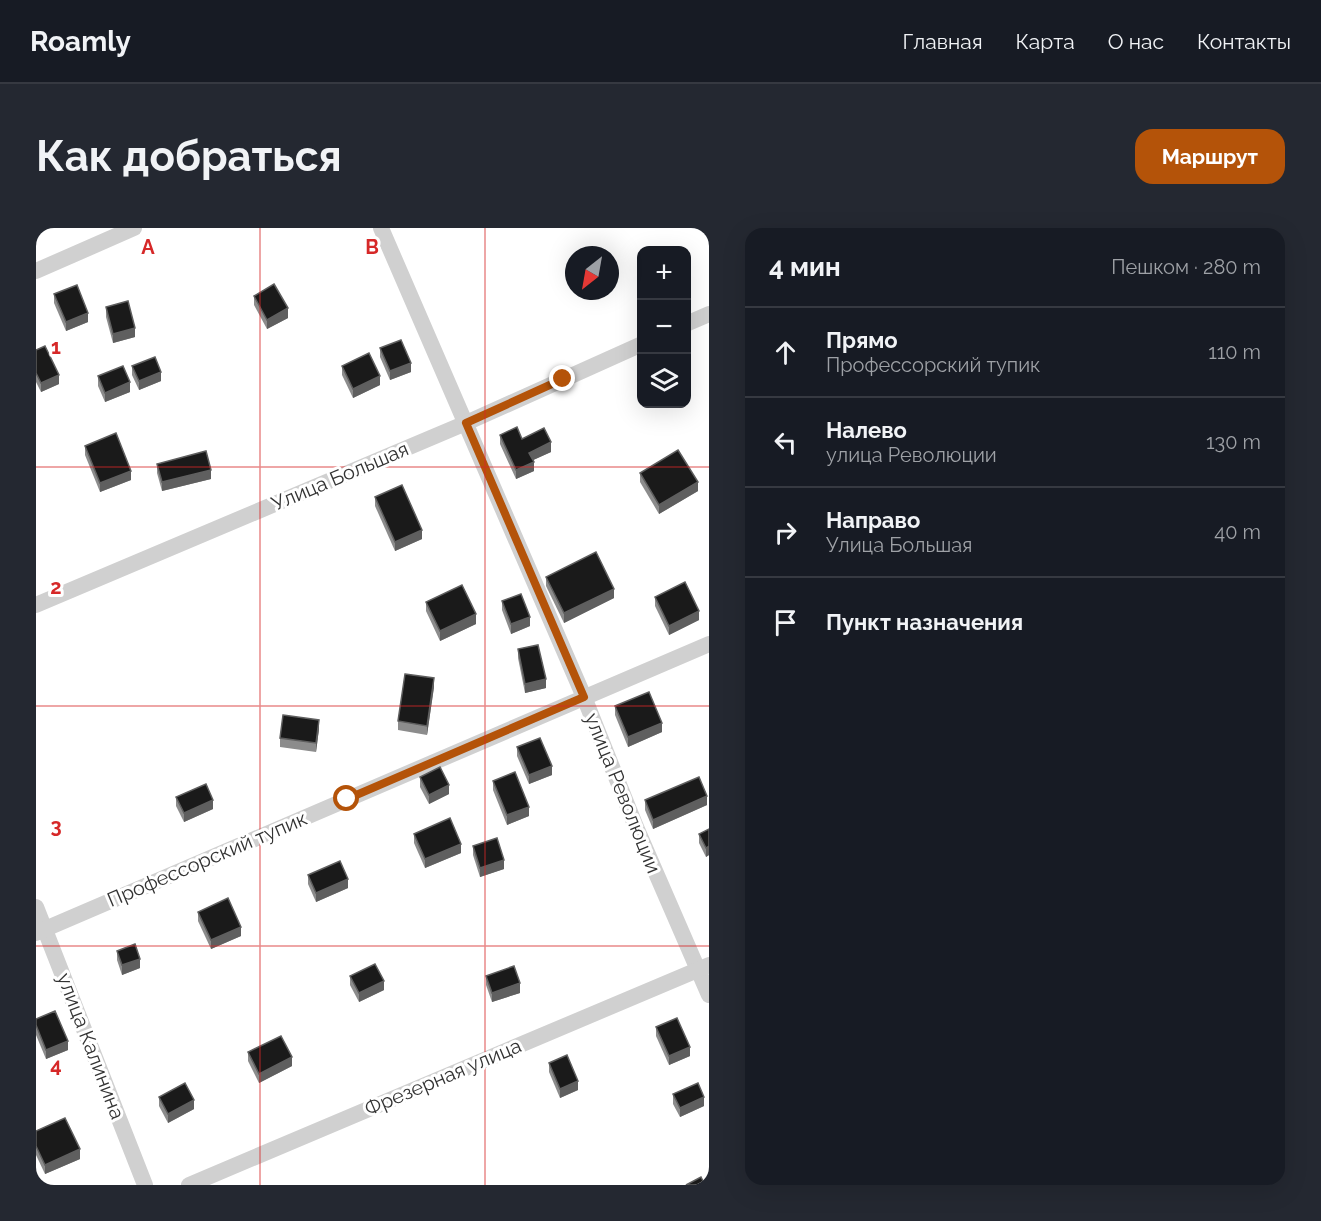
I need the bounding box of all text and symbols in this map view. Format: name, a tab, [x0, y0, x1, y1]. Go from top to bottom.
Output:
text: Roamly	[30, 25, 131, 58]
text: Главная	[903, 29, 983, 54]
text: Карта	[1016, 29, 1075, 54]
text: О нас	[1108, 29, 1164, 54]
text: Контакты	[1197, 29, 1291, 54]
button: Маршрут	[1135, 129, 1285, 184]
text: Как добраться	[36, 132, 342, 181]
text: A	[141, 235, 155, 259]
text: B	[365, 235, 379, 259]
north arrow	[565, 246, 619, 300]
map controls	[637, 246, 691, 408]
button: +	[637, 246, 691, 300]
text: 4 мин	[769, 252, 841, 282]
text: Пешком · 280 m	[1111, 255, 1261, 279]
button: −	[637, 300, 691, 354]
text: Прямо	[826, 327, 898, 353]
text: 1	[51, 335, 61, 359]
icon: ahead	[769, 336, 802, 369]
text: 110 m	[1208, 340, 1261, 364]
text: Профессорский тупик	[826, 353, 1040, 377]
button: layers	[637, 354, 691, 408]
route end	[549, 365, 575, 391]
text: Налево	[826, 417, 907, 443]
icon: left	[769, 426, 802, 459]
text: 130 m	[1206, 430, 1261, 454]
street label: Улица Большая	[268, 436, 412, 516]
text: улица Революции	[826, 443, 997, 467]
text: Направо	[826, 507, 920, 533]
icon: right	[769, 516, 802, 549]
text: 40 m	[1214, 520, 1261, 544]
text: Улица Большая	[826, 533, 972, 557]
text: 2	[50, 575, 62, 599]
icon: arrive	[769, 606, 802, 639]
text: Пункт назначения	[826, 609, 1023, 635]
street label: улица Революции	[580, 709, 666, 877]
route start	[333, 785, 359, 811]
street label: Профессорский тупик	[104, 806, 310, 912]
text: 3	[50, 814, 62, 838]
street label: улица Калинина	[52, 970, 130, 1122]
street label: Фрезерная улица	[361, 1033, 525, 1121]
text: 4	[50, 1053, 62, 1077]

